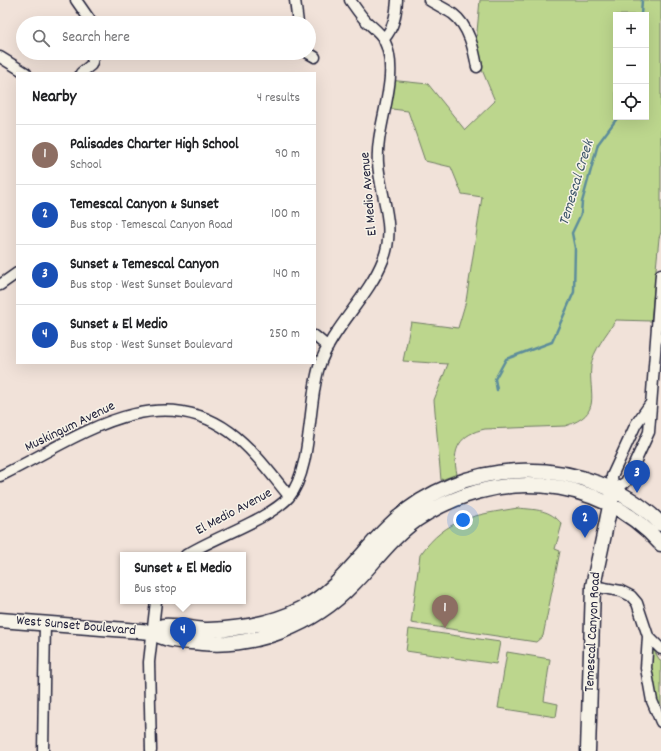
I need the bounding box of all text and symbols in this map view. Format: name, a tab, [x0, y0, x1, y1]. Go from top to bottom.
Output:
map controls	[613, 12, 649, 120]
button: +	[613, 12, 649, 48]
search box	[16, 16, 316, 60]
icon: search	[30, 27, 52, 49]
text: Search here	[62, 27, 130, 49]
button: −	[613, 48, 649, 84]
button: locate	[613, 84, 649, 120]
text: Nearby	[32, 86, 76, 110]
text: 4 results	[257, 89, 300, 108]
text: Palisades Charter High School	[70, 134, 239, 156]
water label: Temescal Creek	[554, 136, 601, 228]
text: 1	[44, 145, 46, 164]
text: 90 m	[275, 145, 300, 164]
street label: El Medio Avenue	[355, 151, 383, 237]
text: School	[70, 156, 102, 175]
text: Temescal Canyon & Sunset	[70, 194, 219, 216]
text: 2	[42, 205, 48, 224]
text: 100 m	[271, 205, 300, 224]
text: Bus stop · Temescal Canyon Road	[70, 216, 233, 235]
text: Sunset & Temescal Canyon	[70, 254, 219, 276]
text: 3	[42, 265, 48, 284]
text: 140 m	[273, 265, 300, 284]
text: Bus stop · West Sunset Boulevard	[70, 276, 233, 295]
text: Sunset & El Medio	[70, 314, 168, 336]
text: 4	[42, 325, 48, 344]
text: 250 m	[269, 325, 300, 344]
text: Bus stop · West Sunset Boulevard	[70, 336, 233, 355]
street label: Muskingum Avenue	[21, 396, 119, 458]
pin: 3	[624, 460, 650, 493]
street label: El Medio Avenue	[192, 483, 276, 541]
pin: 2	[572, 505, 598, 538]
your location	[453, 510, 473, 530]
popup	[120, 552, 246, 604]
text: Sunset & El Medio	[134, 558, 232, 580]
street label: Temescal Canyon Road	[580, 572, 606, 692]
text: Bus stop	[134, 580, 176, 599]
pin: 1	[432, 595, 458, 628]
street label: West Sunset Boulevard	[15, 611, 137, 641]
pin: 4	[170, 617, 196, 650]

